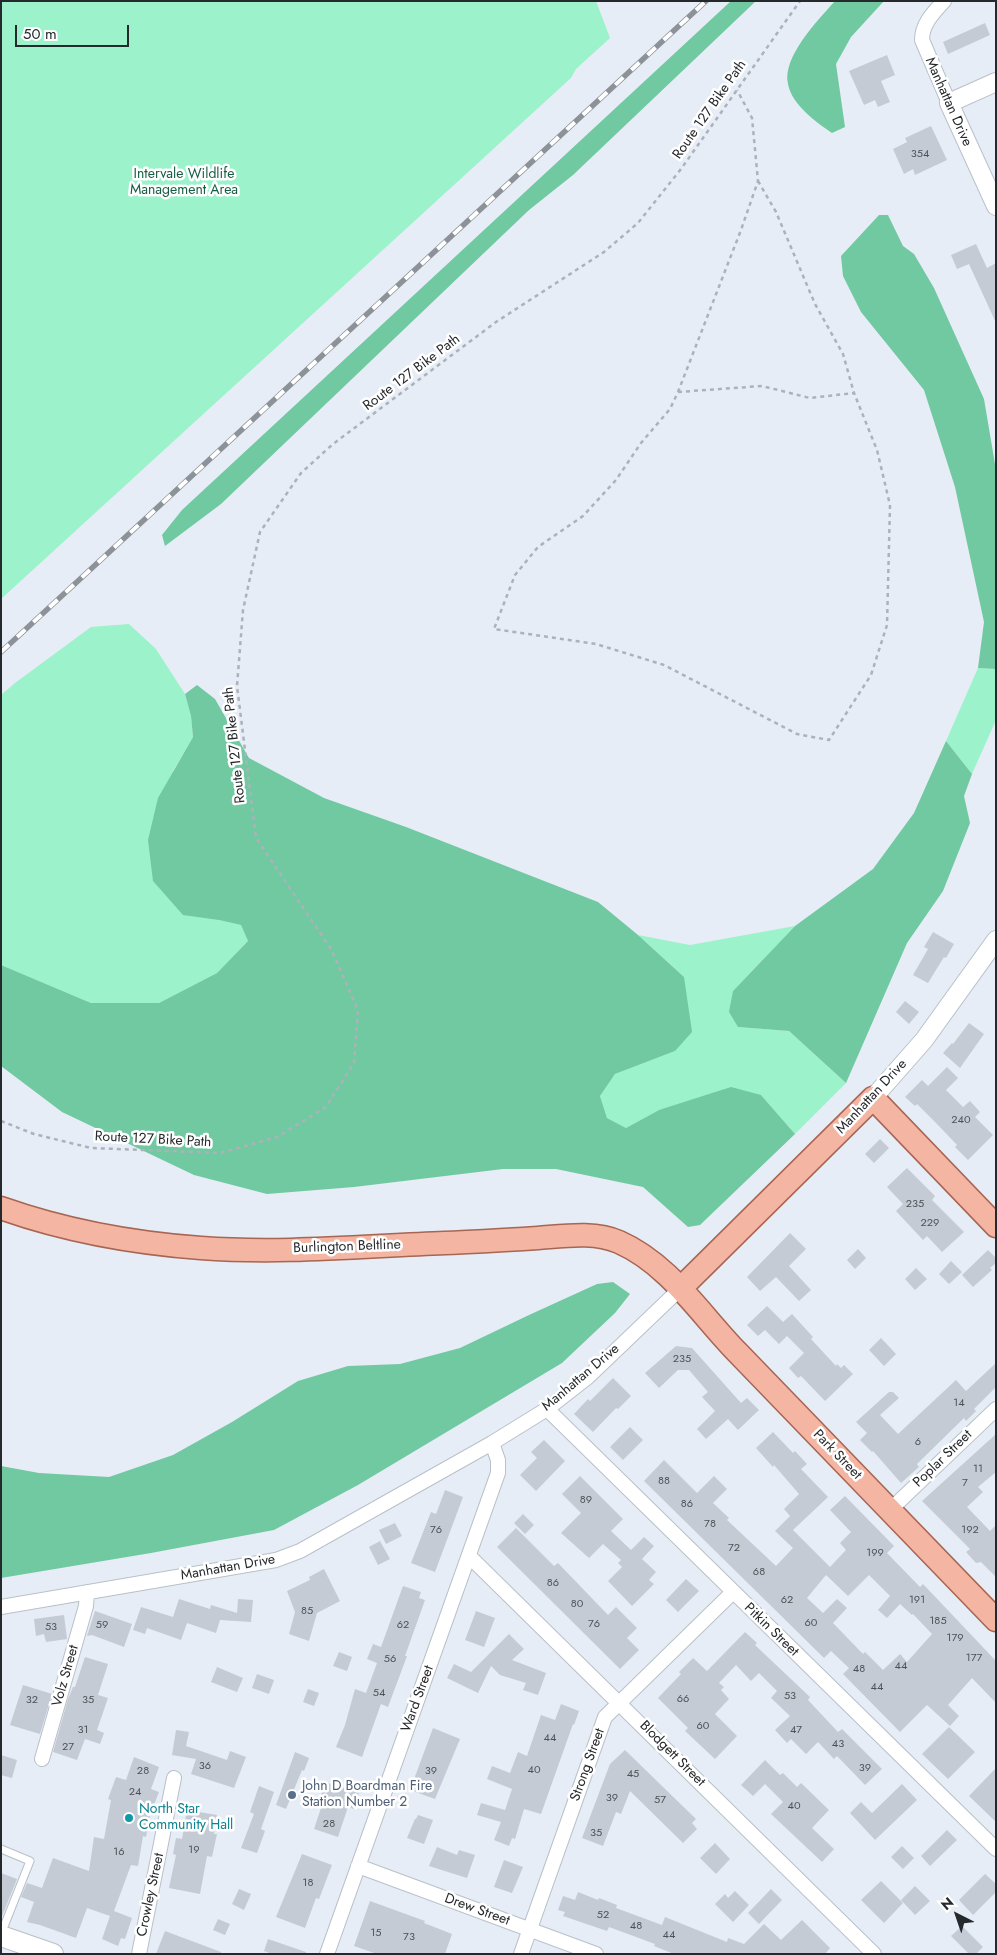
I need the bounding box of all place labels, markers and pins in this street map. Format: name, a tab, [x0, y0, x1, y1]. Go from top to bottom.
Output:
place label: John D Boardman Fire Station Number 2	[302, 1779, 432, 1811]
marker: John D Boardman Fire Station Number 2	[286, 1789, 298, 1801]
place label: North Star Community Hall	[139, 1802, 233, 1834]
marker: North Star Community Hall	[123, 1812, 135, 1824]

